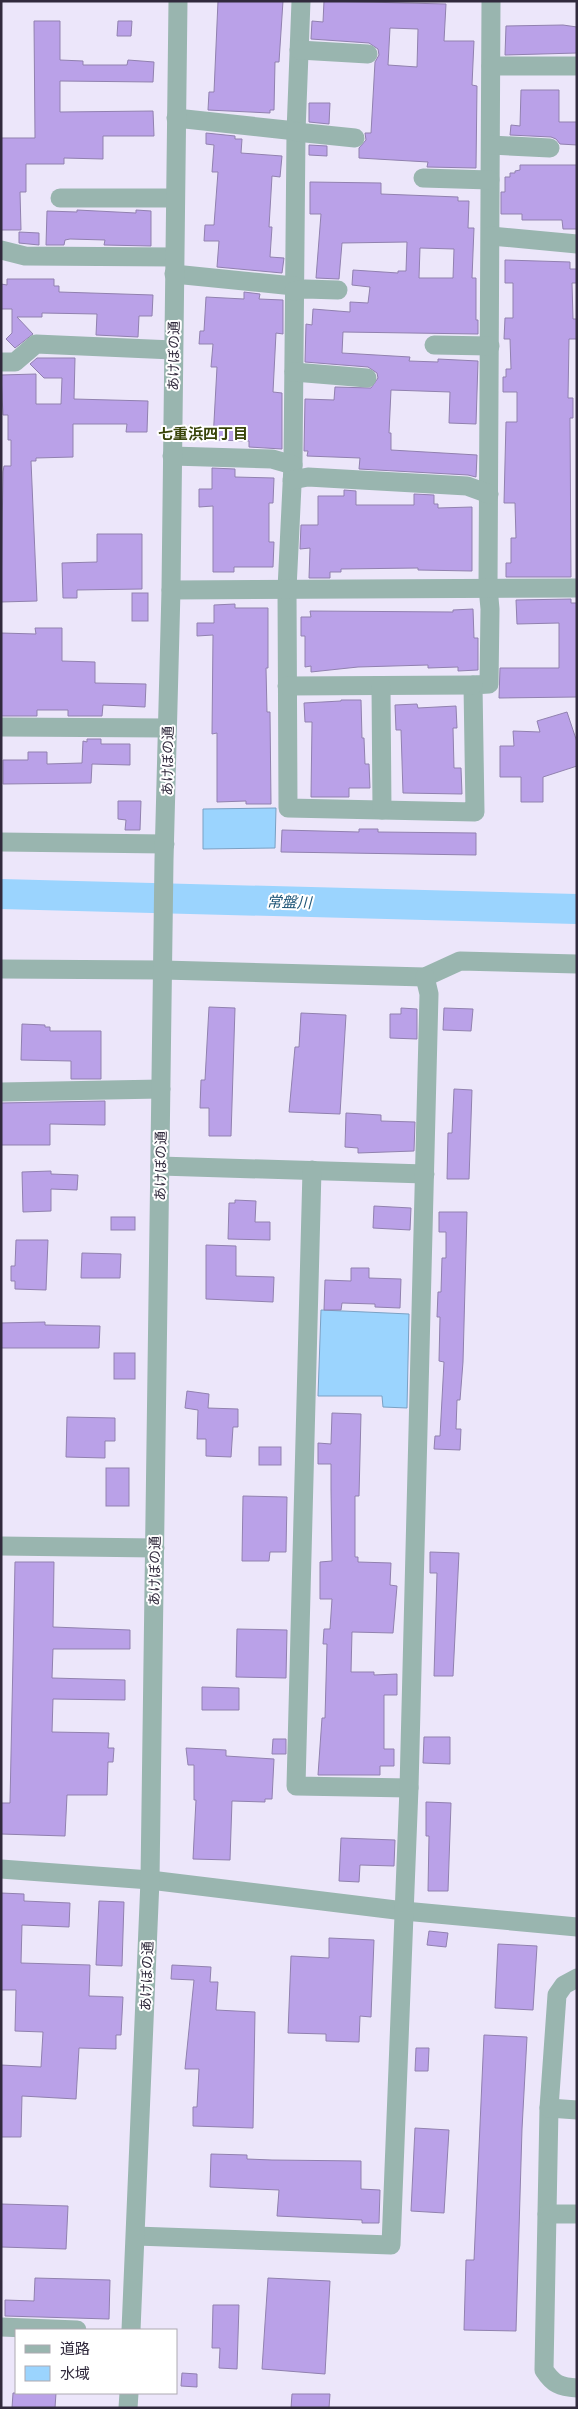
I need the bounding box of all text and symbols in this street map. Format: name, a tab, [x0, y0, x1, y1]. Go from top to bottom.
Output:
street label: あけぼの通	[163, 321, 183, 391]
district label: 七重浜四丁目	[158, 423, 248, 444]
street label: あけぼの通	[157, 726, 177, 796]
water label: 常盤川	[266, 891, 314, 913]
street label: あけぼの通	[150, 1131, 170, 1201]
street label: あけぼの通	[144, 1536, 164, 1606]
street label: あけぼの通	[135, 1941, 157, 2011]
legend	[15, 2329, 178, 2394]
text: 道路	[60, 2338, 90, 2359]
text: 水域	[60, 2363, 90, 2384]

